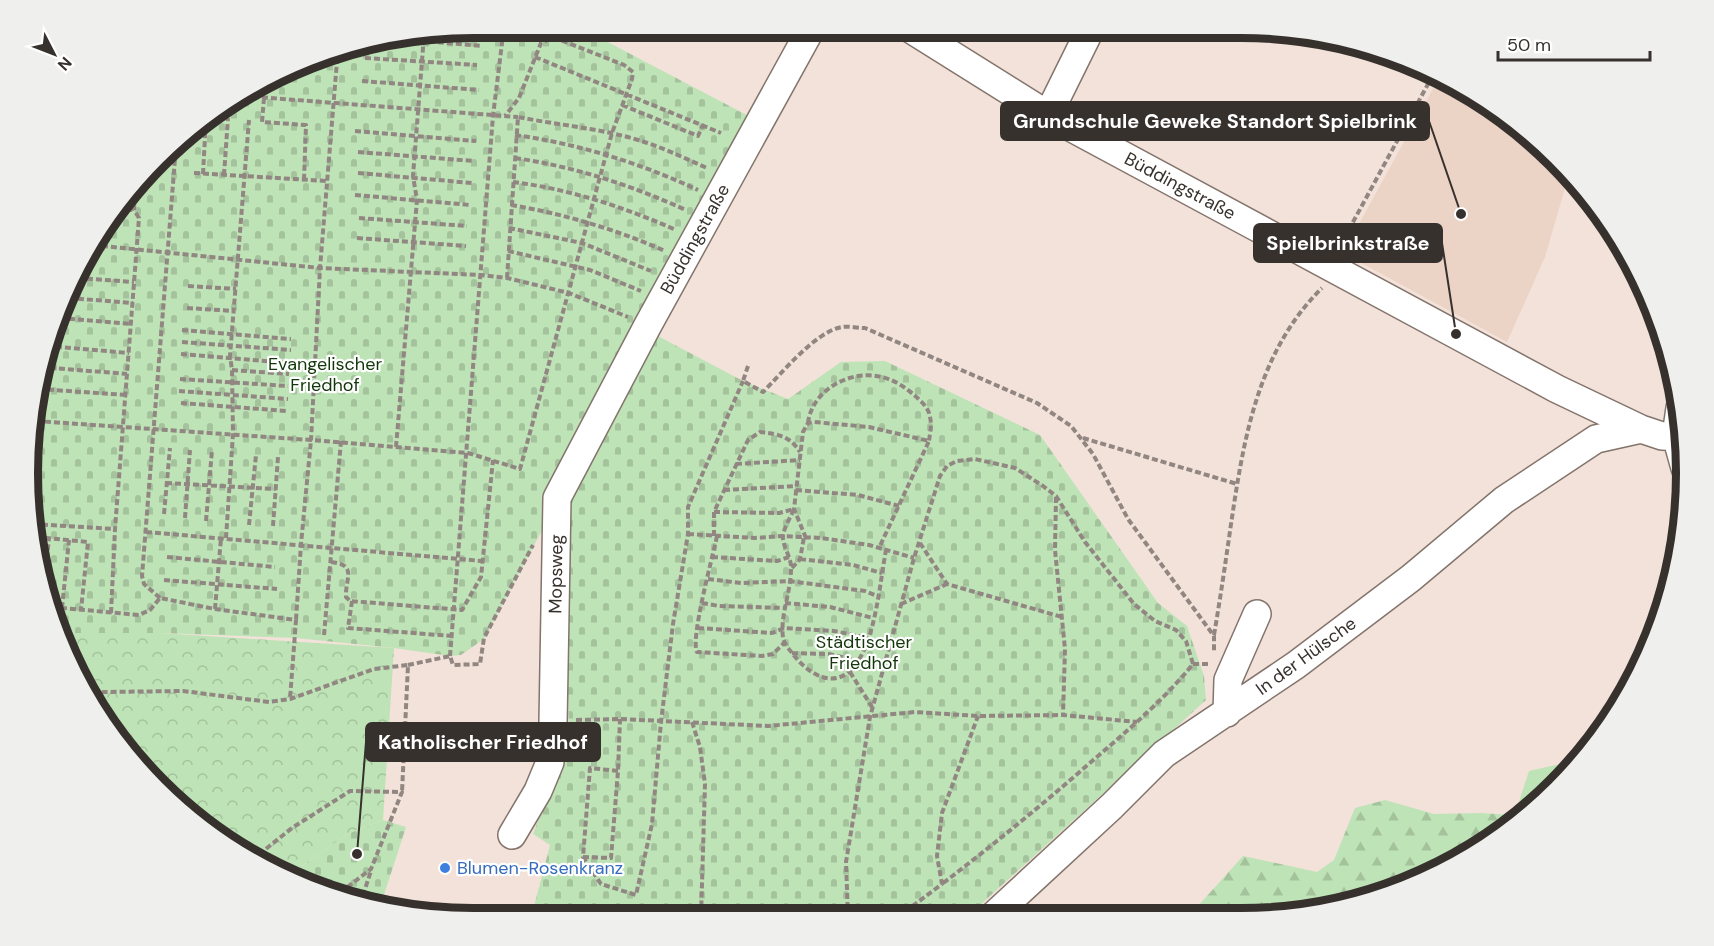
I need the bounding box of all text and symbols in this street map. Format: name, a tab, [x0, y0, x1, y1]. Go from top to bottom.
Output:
north arrow	[24, 24, 84, 84]
scale bar	[1498, 24, 1650, 62]
text: 50 m	[1507, 33, 1551, 57]
text: N	[53, 52, 76, 75]
callout: Grundschule Geweke Standort Spielbrink	[1001, 102, 1429, 140]
text: Grundschule Geweke Standort Spielbrink	[1013, 108, 1418, 134]
street label: Büddingstraße	[1120, 147, 1240, 225]
street label: Büddingstraße	[655, 180, 735, 298]
callout: Spielbrinkstraße	[1254, 224, 1442, 262]
text: Spielbrinkstraße	[1266, 230, 1430, 256]
park label: Evangelischer Friedhof	[268, 352, 382, 397]
street label: Mopsweg	[543, 534, 569, 614]
street label: In der Hülsche	[1251, 611, 1361, 701]
park label: Städtischer Friedhof	[816, 630, 913, 675]
callout: Katholischer Friedhof	[366, 723, 600, 761]
text: Katholischer Friedhof	[378, 729, 588, 755]
place label: Blumen-Rosenkranz	[457, 856, 623, 880]
marker: Blumen-Rosenkranz	[438, 861, 452, 875]

